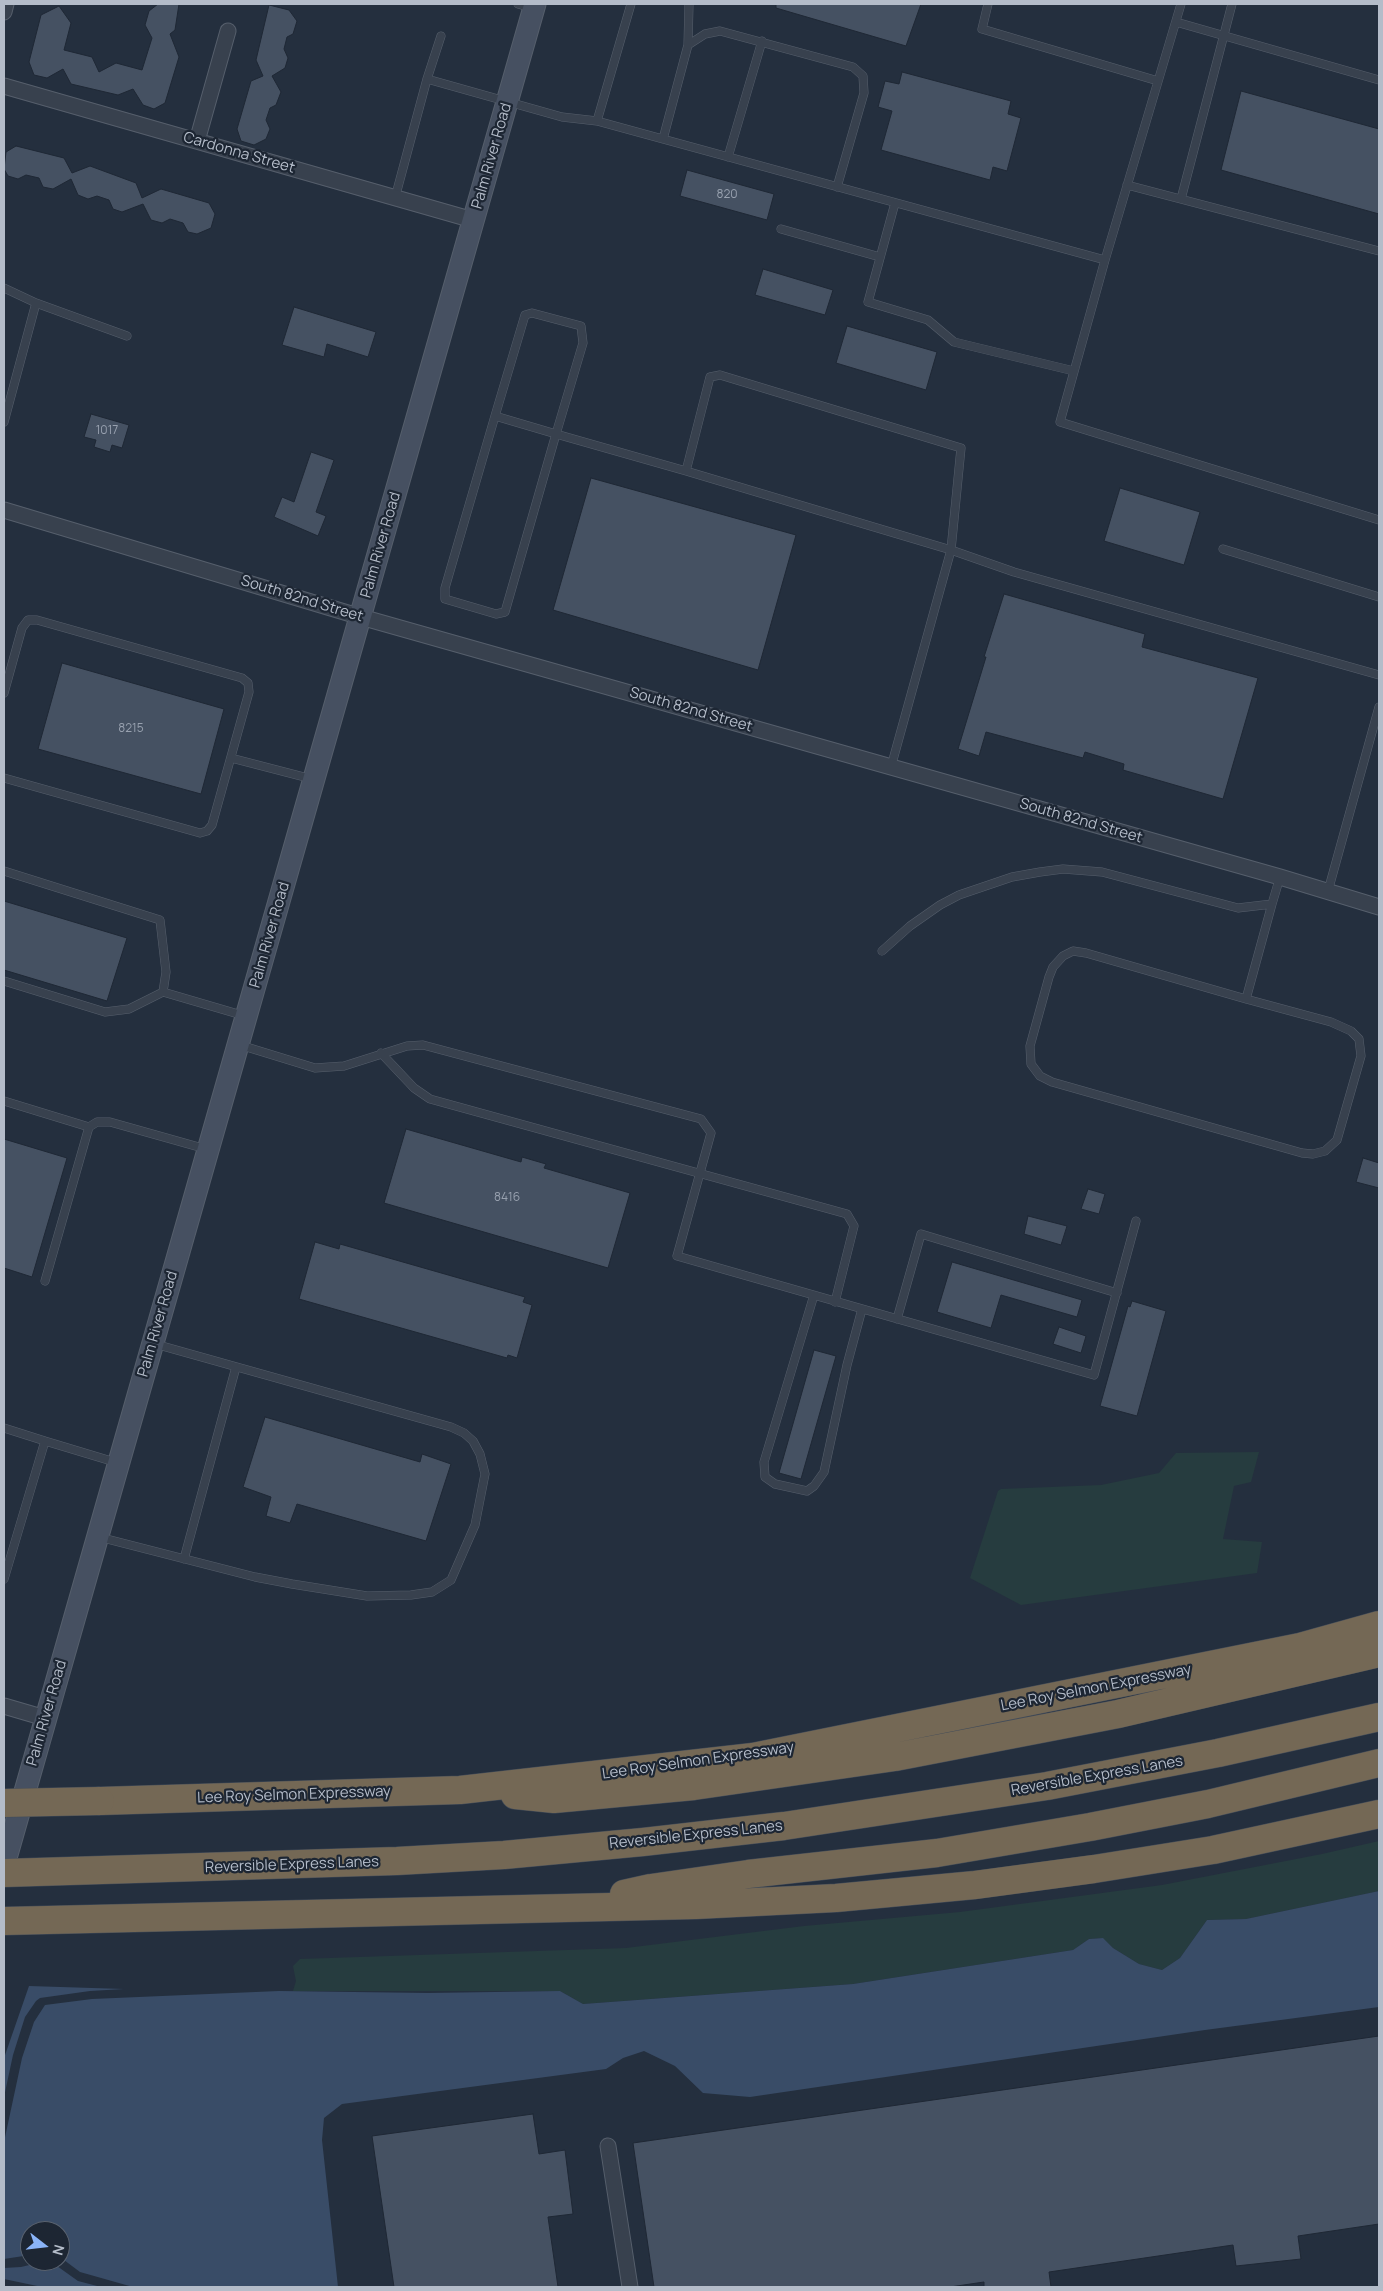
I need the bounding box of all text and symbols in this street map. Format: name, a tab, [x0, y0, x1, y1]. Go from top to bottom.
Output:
street label: Palm River Road	[468, 101, 516, 211]
street label: Cardonna Street	[181, 128, 297, 178]
house number: 820	[716, 188, 738, 202]
house number: 1017	[96, 424, 118, 438]
street label: Palm River Road	[357, 490, 405, 600]
street label: South 82nd Street	[239, 572, 365, 626]
street label: South 82nd Street	[627, 684, 755, 736]
house number: 8215	[118, 722, 144, 736]
street label: South 82nd Street	[1017, 795, 1145, 847]
street label: Palm River Road	[246, 880, 294, 990]
house number: 8416	[494, 1191, 520, 1205]
street label: Palm River Road	[134, 1269, 182, 1379]
street label: Palm River Road	[23, 1658, 71, 1768]
street label: Lee Roy Selmon Expressway	[999, 1661, 1193, 1715]
street label: Lee Roy Selmon Expressway	[601, 1739, 795, 1783]
street label: Reversible Express Lanes	[1010, 1752, 1184, 1800]
street label: Lee Roy Selmon Expressway	[197, 1783, 391, 1807]
street label: Reversible Express Lanes	[608, 1817, 784, 1853]
street label: Reversible Express Lanes	[205, 1853, 379, 1877]
north arrow	[20, 2221, 70, 2271]
text: N	[48, 2243, 69, 2257]

